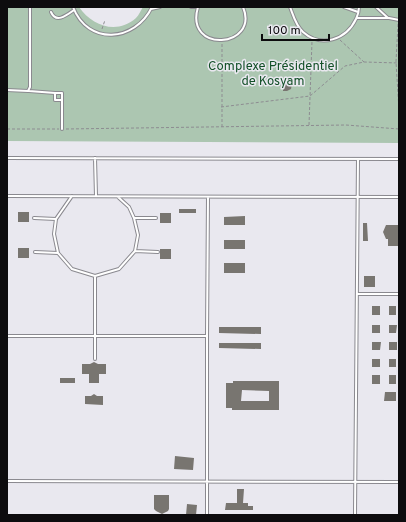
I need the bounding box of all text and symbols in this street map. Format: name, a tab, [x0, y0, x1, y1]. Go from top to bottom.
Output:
scale bar	[262, 16, 329, 42]
text: 100 m	[268, 23, 301, 39]
park label: Complexe Présidentiel de Kosyam	[208, 59, 338, 90]

